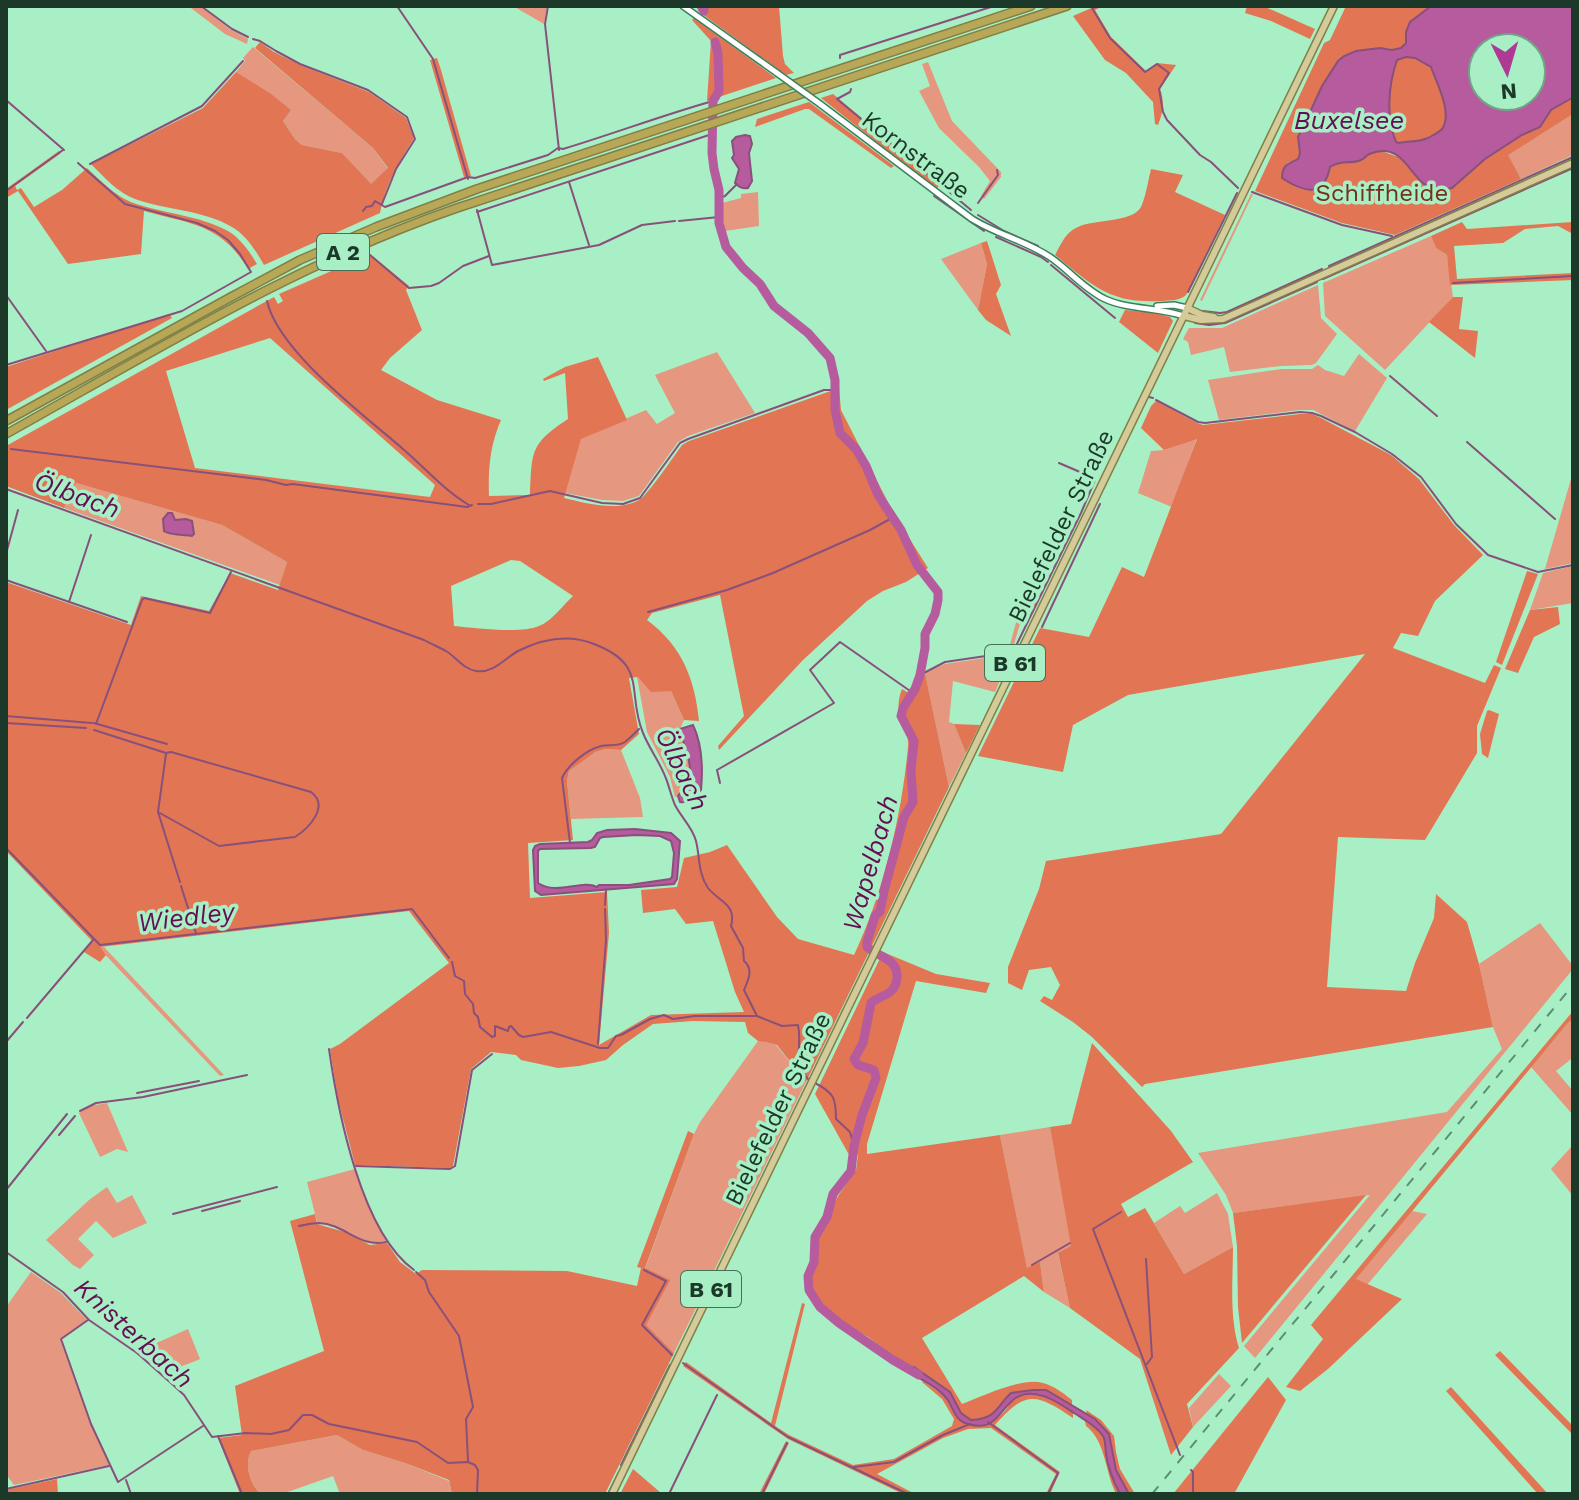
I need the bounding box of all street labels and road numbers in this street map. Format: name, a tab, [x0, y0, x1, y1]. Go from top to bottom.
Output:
street label: Kornstraße	[856, 105, 976, 205]
road number: A 2	[317, 234, 369, 270]
street label: Bielefelder Straße	[1002, 425, 1120, 627]
road number: B 61	[985, 645, 1045, 681]
street label: Bielefelder Straße	[719, 1008, 837, 1210]
road number: B 61	[681, 1271, 741, 1307]

